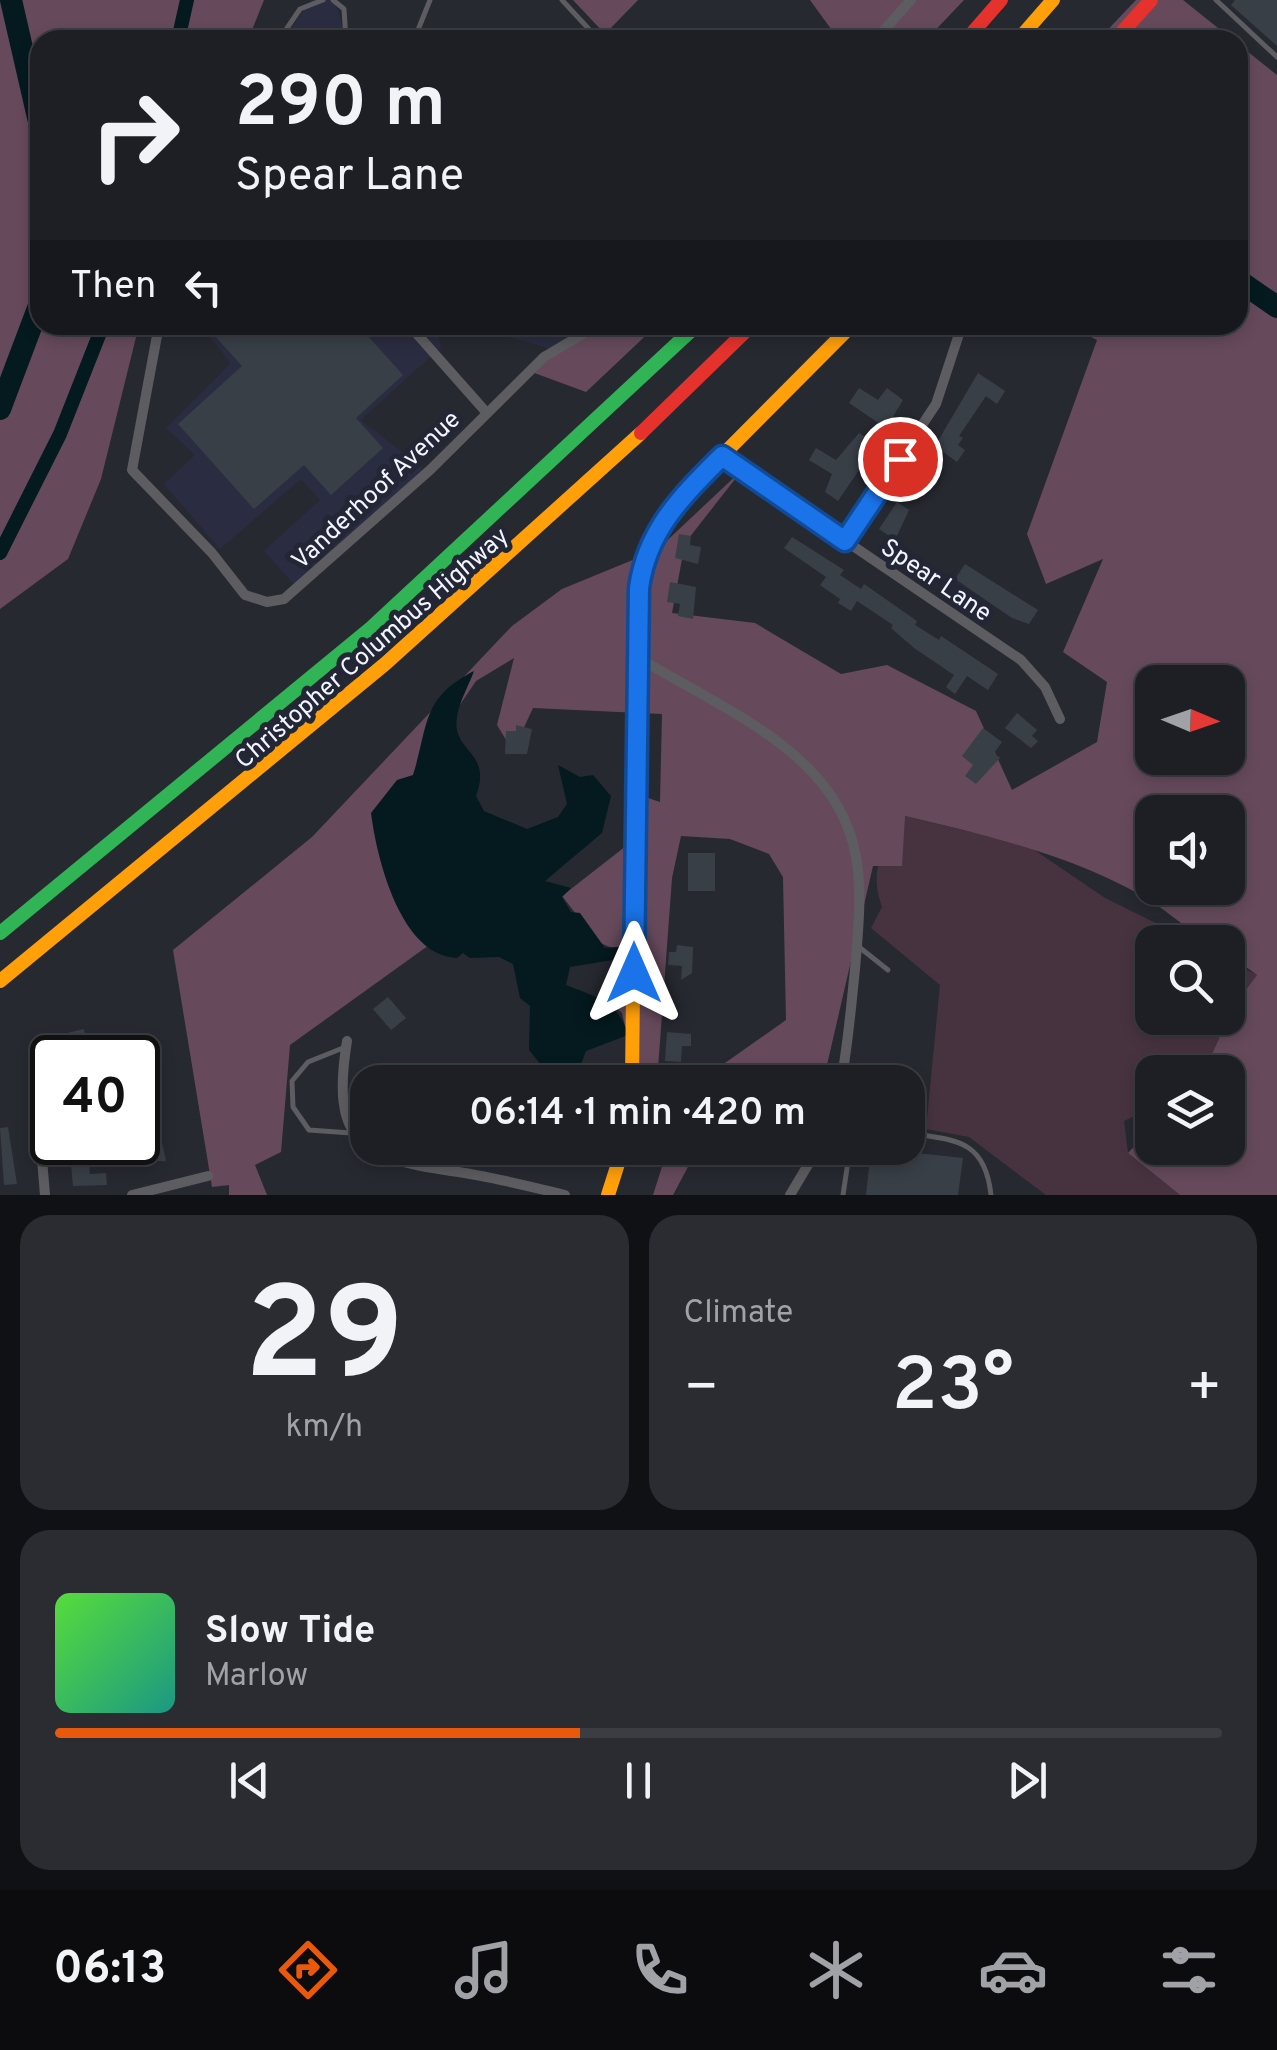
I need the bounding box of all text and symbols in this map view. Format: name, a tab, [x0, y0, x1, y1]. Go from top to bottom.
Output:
text: 290 m	[235, 62, 446, 151]
icon: right	[70, 70, 200, 200]
text: Spear Lane	[235, 149, 464, 206]
icon: left	[176, 260, 231, 315]
text: Then	[70, 263, 156, 312]
street label: Vanderhoof Avenue	[286, 405, 468, 578]
pin	[858, 417, 943, 502]
icon: arrive	[873, 432, 928, 487]
street label: Christopher Columbus Highway	[229, 522, 517, 777]
street label: Spear Lane	[874, 533, 997, 630]
north arrow	[1135, 665, 1245, 775]
map controls	[1135, 665, 1245, 1165]
button: sound	[1135, 795, 1245, 905]
position arrow	[582, 921, 686, 1025]
button: search	[1135, 925, 1245, 1035]
speed limit sign: 40	[30, 1035, 160, 1165]
button: layers	[1135, 1055, 1245, 1165]
text: 06:14 · 1 min · 420 m	[469, 1090, 806, 1139]
text: 29	[245, 1260, 404, 1425]
text: Climate	[684, 1294, 793, 1334]
text: 23°	[892, 1342, 1014, 1437]
text: −	[684, 1355, 719, 1425]
text: +	[1187, 1355, 1222, 1425]
text: km/h	[285, 1408, 363, 1448]
text: Slow Tide	[205, 1608, 375, 1657]
text: Marlow	[205, 1657, 308, 1697]
icon: previous	[222, 1753, 277, 1808]
icon: pause	[611, 1753, 666, 1808]
icon: next	[1000, 1753, 1055, 1808]
icon: directions	[273, 1935, 343, 2005]
icon: music	[449, 1935, 519, 2005]
icon: phone	[625, 1935, 695, 2005]
icon: climate	[801, 1935, 871, 2005]
icon: car	[978, 1935, 1048, 2005]
icon: filters	[1154, 1935, 1224, 2005]
text: 06:13	[53, 1942, 166, 1999]

